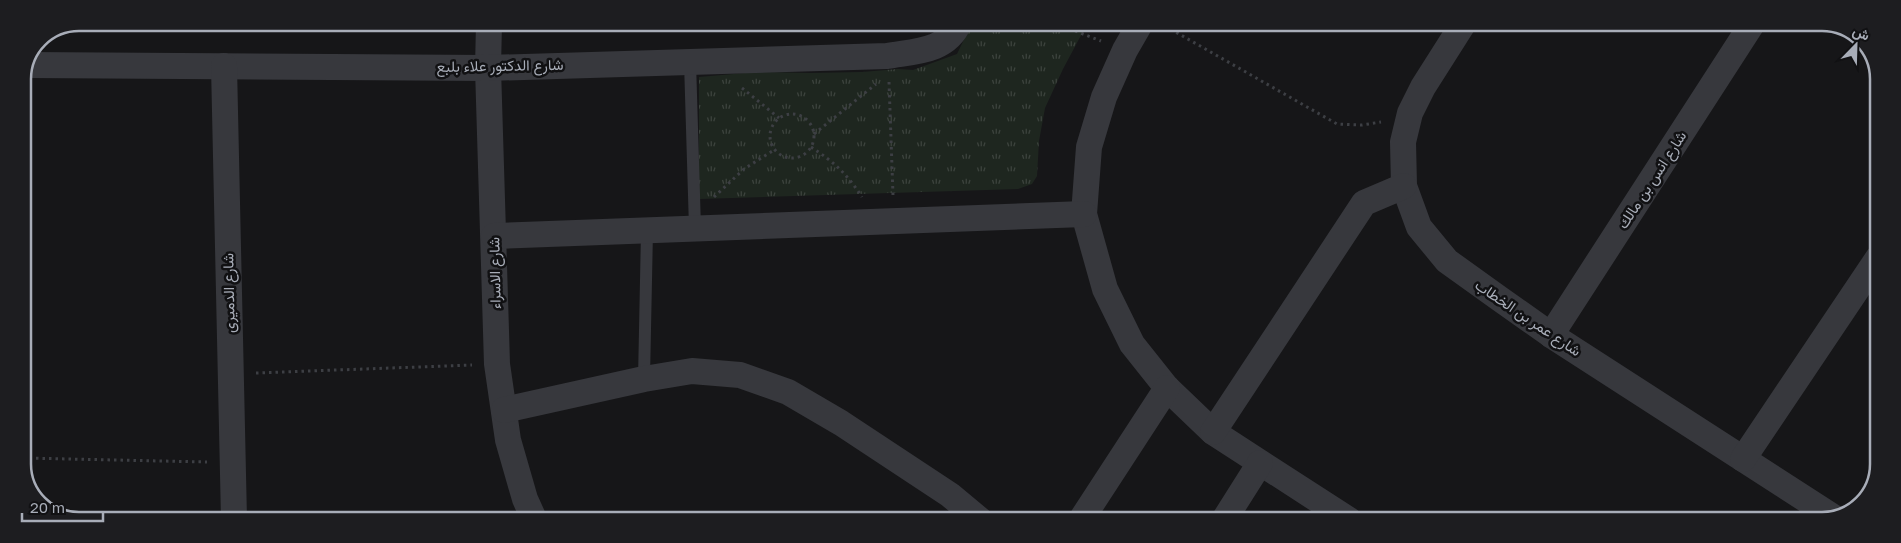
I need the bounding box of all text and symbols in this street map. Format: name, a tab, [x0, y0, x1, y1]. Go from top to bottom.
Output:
north arrow	[1831, 20, 1881, 70]
text: ش	[1850, 21, 1872, 45]
street label: شارع الدكتور علاء بلبع	[436, 55, 564, 78]
street label: شارع انس بن مالك	[1613, 127, 1692, 233]
street label: شارع الاسراء	[484, 237, 507, 309]
street label: شارع الدميرى	[218, 253, 241, 333]
street label: شارع عمر بن الخطاب	[1470, 275, 1585, 362]
scale bar	[22, 490, 104, 522]
text: 20 m	[30, 498, 65, 516]

